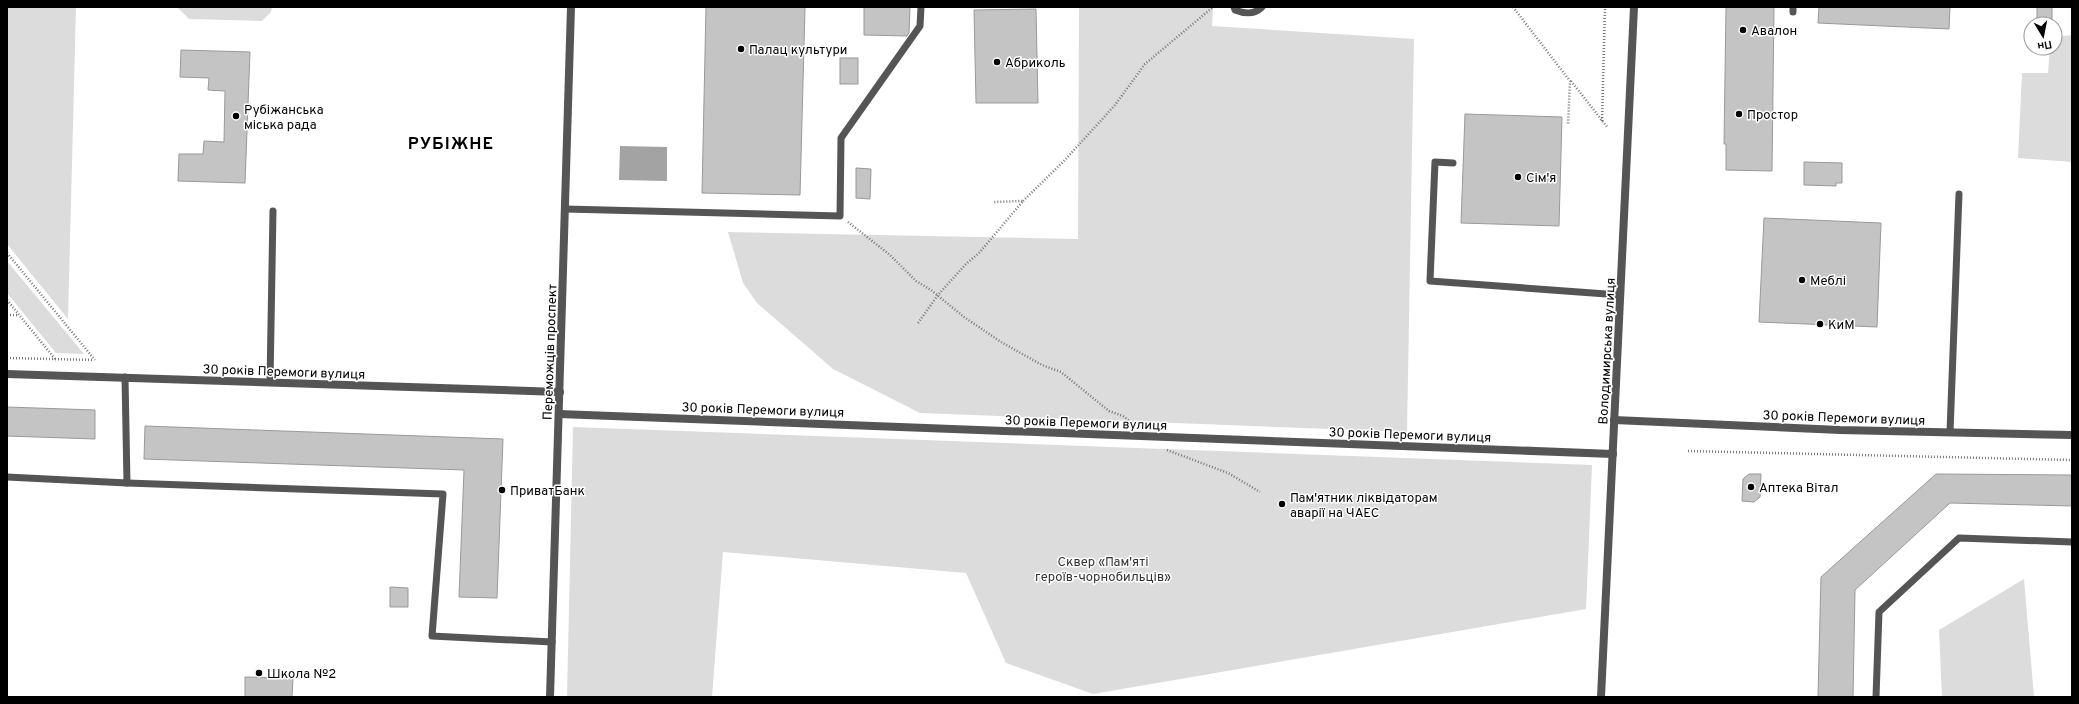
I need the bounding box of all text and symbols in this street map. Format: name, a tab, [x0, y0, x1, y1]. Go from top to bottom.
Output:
north arrow	[2023, 16, 2063, 56]
place label: Авалон	[1751, 24, 1797, 40]
marker: Авалон	[1738, 25, 1748, 35]
text: Пн	[2036, 37, 2053, 53]
place label: Палац культури	[749, 43, 847, 59]
marker: Палац культури	[736, 44, 746, 54]
place label: Абриколь	[1005, 56, 1066, 72]
marker: Абриколь	[992, 57, 1002, 67]
place label: Рубіжанська міська рада	[244, 103, 323, 134]
place label: Простор	[1747, 108, 1798, 124]
marker: Простор	[1734, 109, 1744, 119]
marker: Рубіжанська міська рада	[231, 111, 241, 121]
district label: РУБІЖНЕ	[408, 134, 494, 156]
place label: Сім'я	[1526, 171, 1556, 187]
marker: Сім'я	[1513, 172, 1523, 182]
place label: Меблі	[1810, 274, 1846, 290]
marker: Меблі	[1797, 275, 1807, 285]
street label: Володимирська вулиця	[1596, 277, 1620, 425]
street label: Переможців проспект	[541, 284, 561, 420]
place label: КиМ	[1828, 318, 1855, 334]
marker: КиМ	[1815, 319, 1825, 329]
street label: 30 років Перемоги вулиця	[202, 362, 366, 384]
street label: 30 років Перемоги вулиця	[681, 400, 845, 422]
street label: 30 років Перемоги вулиця	[1762, 408, 1926, 430]
street label: 30 років Перемоги вулиця	[1004, 413, 1168, 435]
street label: 30 років Перемоги вулиця	[1328, 425, 1492, 447]
place label: Аптека Вітал	[1759, 481, 1839, 497]
marker: Аптека Вітал	[1746, 482, 1756, 492]
place label: ПриватБанк	[510, 484, 585, 500]
marker: ПриватБанк	[497, 485, 507, 495]
place label: Пам'ятник ліквідаторам аварії на ЧАЕС	[1290, 491, 1438, 522]
marker: Пам'ятник ліквідаторам аварії на ЧАЕС	[1277, 499, 1287, 509]
park label: Сквер «Пам'яті героїв-чорнобильців»	[1035, 555, 1171, 586]
place label: Школа №2	[267, 667, 336, 683]
marker: Школа №2	[254, 668, 264, 678]

